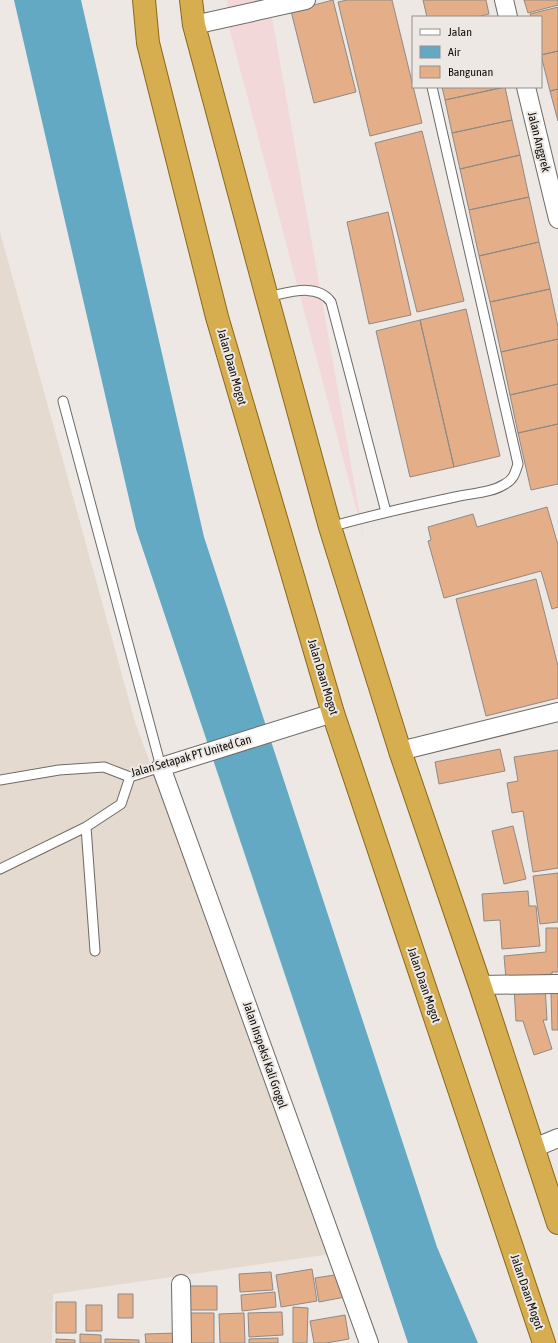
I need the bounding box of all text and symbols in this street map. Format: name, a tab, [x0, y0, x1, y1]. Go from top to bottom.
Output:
legend	[412, 16, 542, 88]
text: Jalan	[448, 25, 472, 39]
text: Air	[448, 45, 461, 59]
text: Bangunan	[448, 65, 493, 79]
street label: Jalan Anggrek	[525, 110, 553, 174]
street label: Jalan Daan Mogot	[214, 327, 250, 407]
street label: Jalan Daan Mogot	[305, 637, 341, 717]
street label: Jalan Setapak PT United Can	[129, 732, 253, 780]
street label: Jalan Daan Mogot	[405, 946, 444, 1025]
street label: Jalan Inspeksi Kali Grogol	[240, 1000, 290, 1111]
street label: Jalan Daan Mogot	[508, 1253, 547, 1332]

